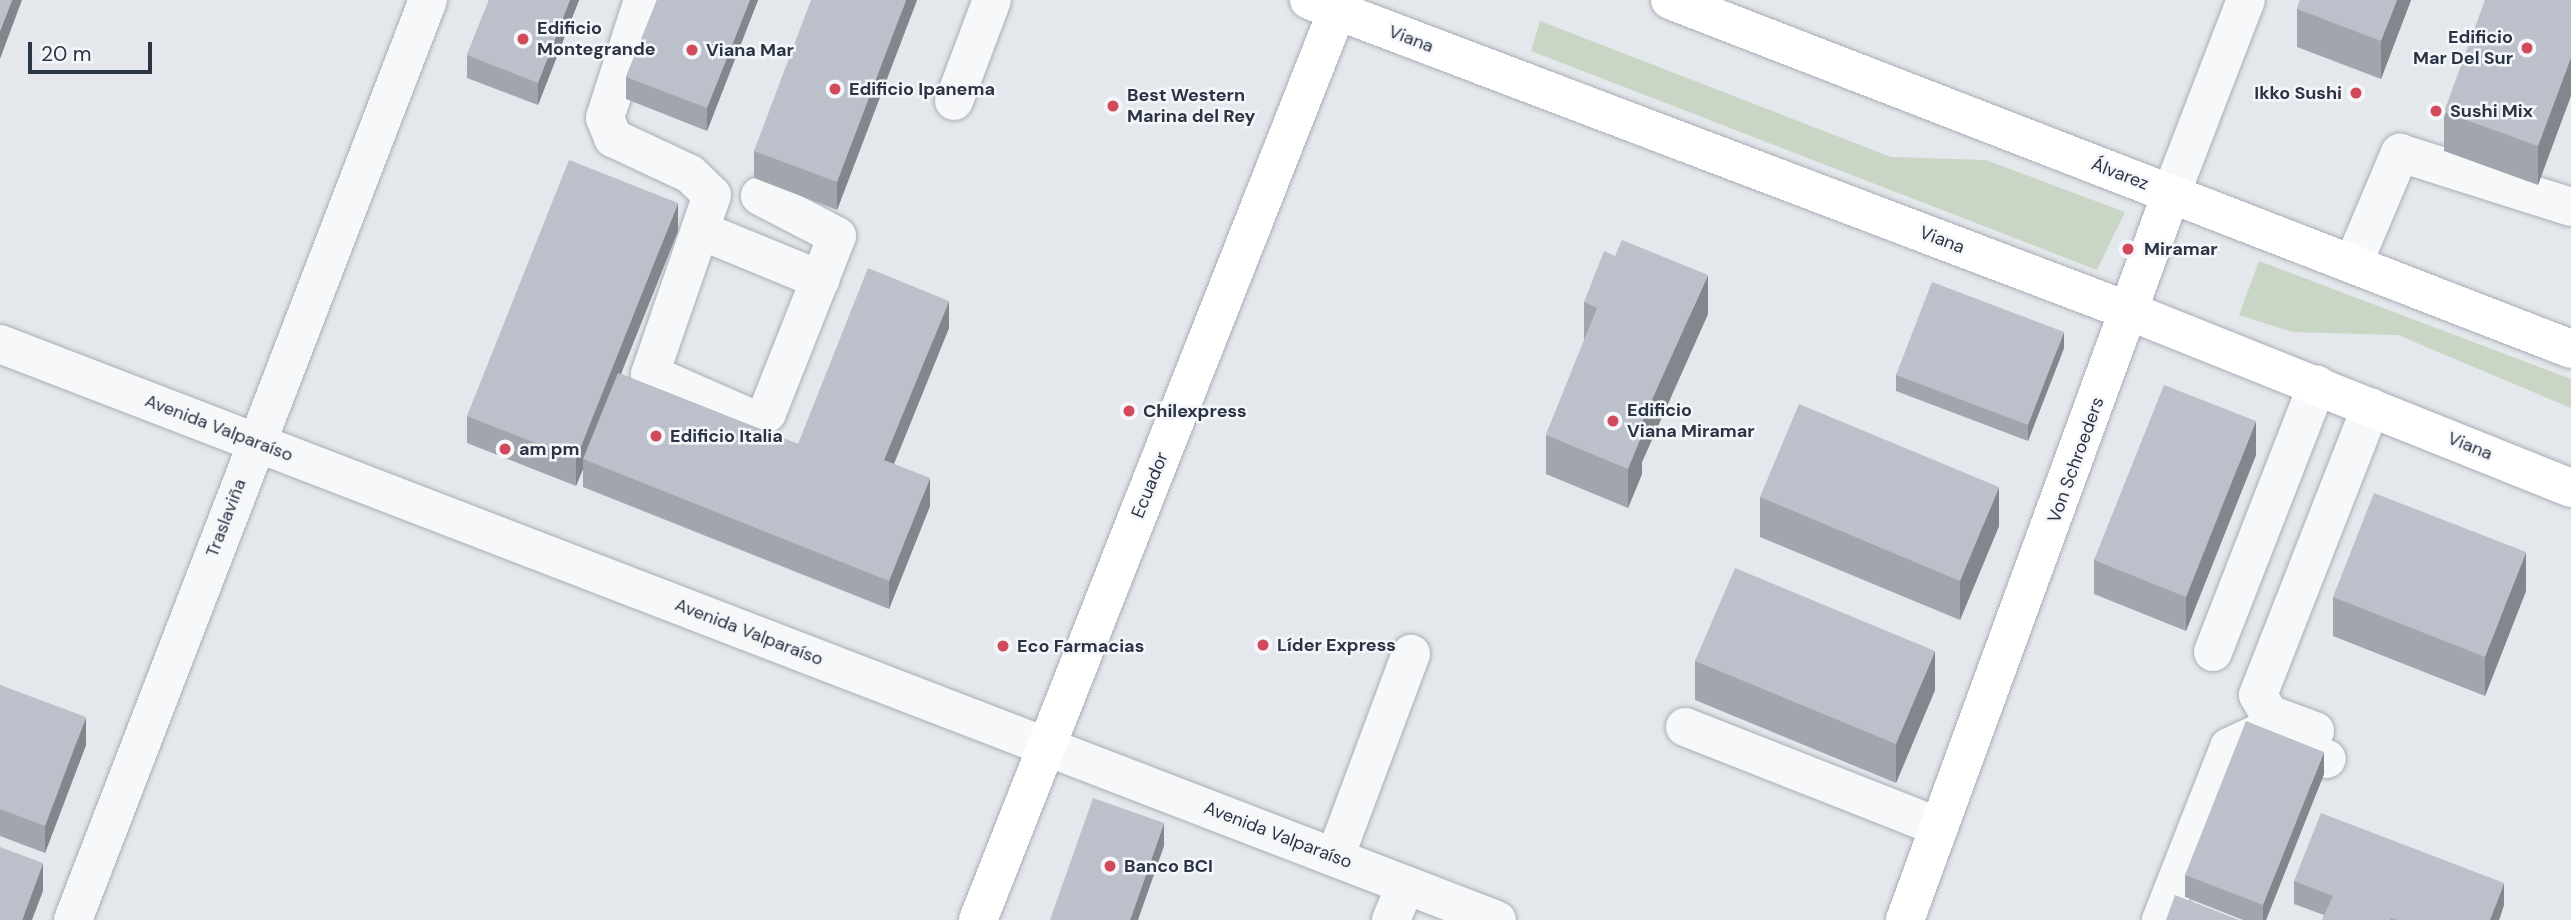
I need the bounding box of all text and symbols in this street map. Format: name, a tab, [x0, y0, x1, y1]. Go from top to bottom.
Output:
place label: Edificio Montegrande	[537, 18, 656, 60]
street label: Viana	[1386, 21, 1436, 57]
place label: Edificio Mar Del Sur	[2413, 27, 2513, 70]
scale bar	[32, 28, 156, 72]
marker: Edificio Montegrande	[515, 31, 531, 47]
place label: Viana Mar	[706, 39, 794, 61]
text: 20 m	[41, 40, 92, 68]
marker: Edificio Mar Del Sur	[2519, 40, 2535, 56]
marker: Viana Mar	[684, 42, 700, 58]
place label: Edificio Ipanema	[849, 78, 995, 100]
marker: Edificio Ipanema	[827, 81, 843, 97]
place label: Ikko Sushi	[2254, 82, 2342, 104]
place label: Best Western Marina del Rey	[1127, 85, 1255, 128]
marker: Ikko Sushi	[2348, 85, 2364, 101]
marker: Best Western Marina del Rey	[1105, 98, 1121, 114]
place label: Sushi Mix	[2450, 100, 2533, 122]
marker: Sushi Mix	[2428, 103, 2444, 119]
street label: Álvarez	[2088, 153, 2152, 195]
street label: Viana	[1917, 222, 1967, 258]
place label: Miramar	[2144, 238, 2218, 260]
marker: Miramar	[2118, 239, 2138, 259]
street label: Avenida Valparaíso	[142, 390, 296, 466]
street label: Von Schroeders	[2043, 394, 2109, 526]
place label: Chilexpress	[1143, 400, 1247, 422]
place label: Edificio Viana Miramar	[1627, 400, 1755, 442]
marker: Chilexpress	[1121, 403, 1137, 419]
marker: Edificio Viana Miramar	[1605, 413, 1621, 429]
place label: Edificio Italia	[670, 425, 783, 447]
street label: Viana	[2445, 427, 2495, 465]
marker: Edificio Italia	[648, 428, 664, 444]
place label: am pm	[519, 438, 579, 460]
marker: am pm	[497, 441, 513, 457]
street label: Ecuador	[1127, 449, 1173, 521]
street label: Traslaviña	[201, 476, 251, 560]
street label: Avenida Valparaíso	[672, 594, 826, 670]
place label: Líder Express	[1277, 634, 1396, 656]
place label: Eco Farmacias	[1017, 635, 1144, 657]
marker: Líder Express	[1255, 637, 1271, 653]
marker: Eco Farmacias	[995, 638, 1011, 654]
street label: Avenida Valparaíso	[1201, 797, 1355, 873]
place label: Banco BCI	[1124, 855, 1213, 877]
marker: Banco BCI	[1102, 858, 1118, 874]

